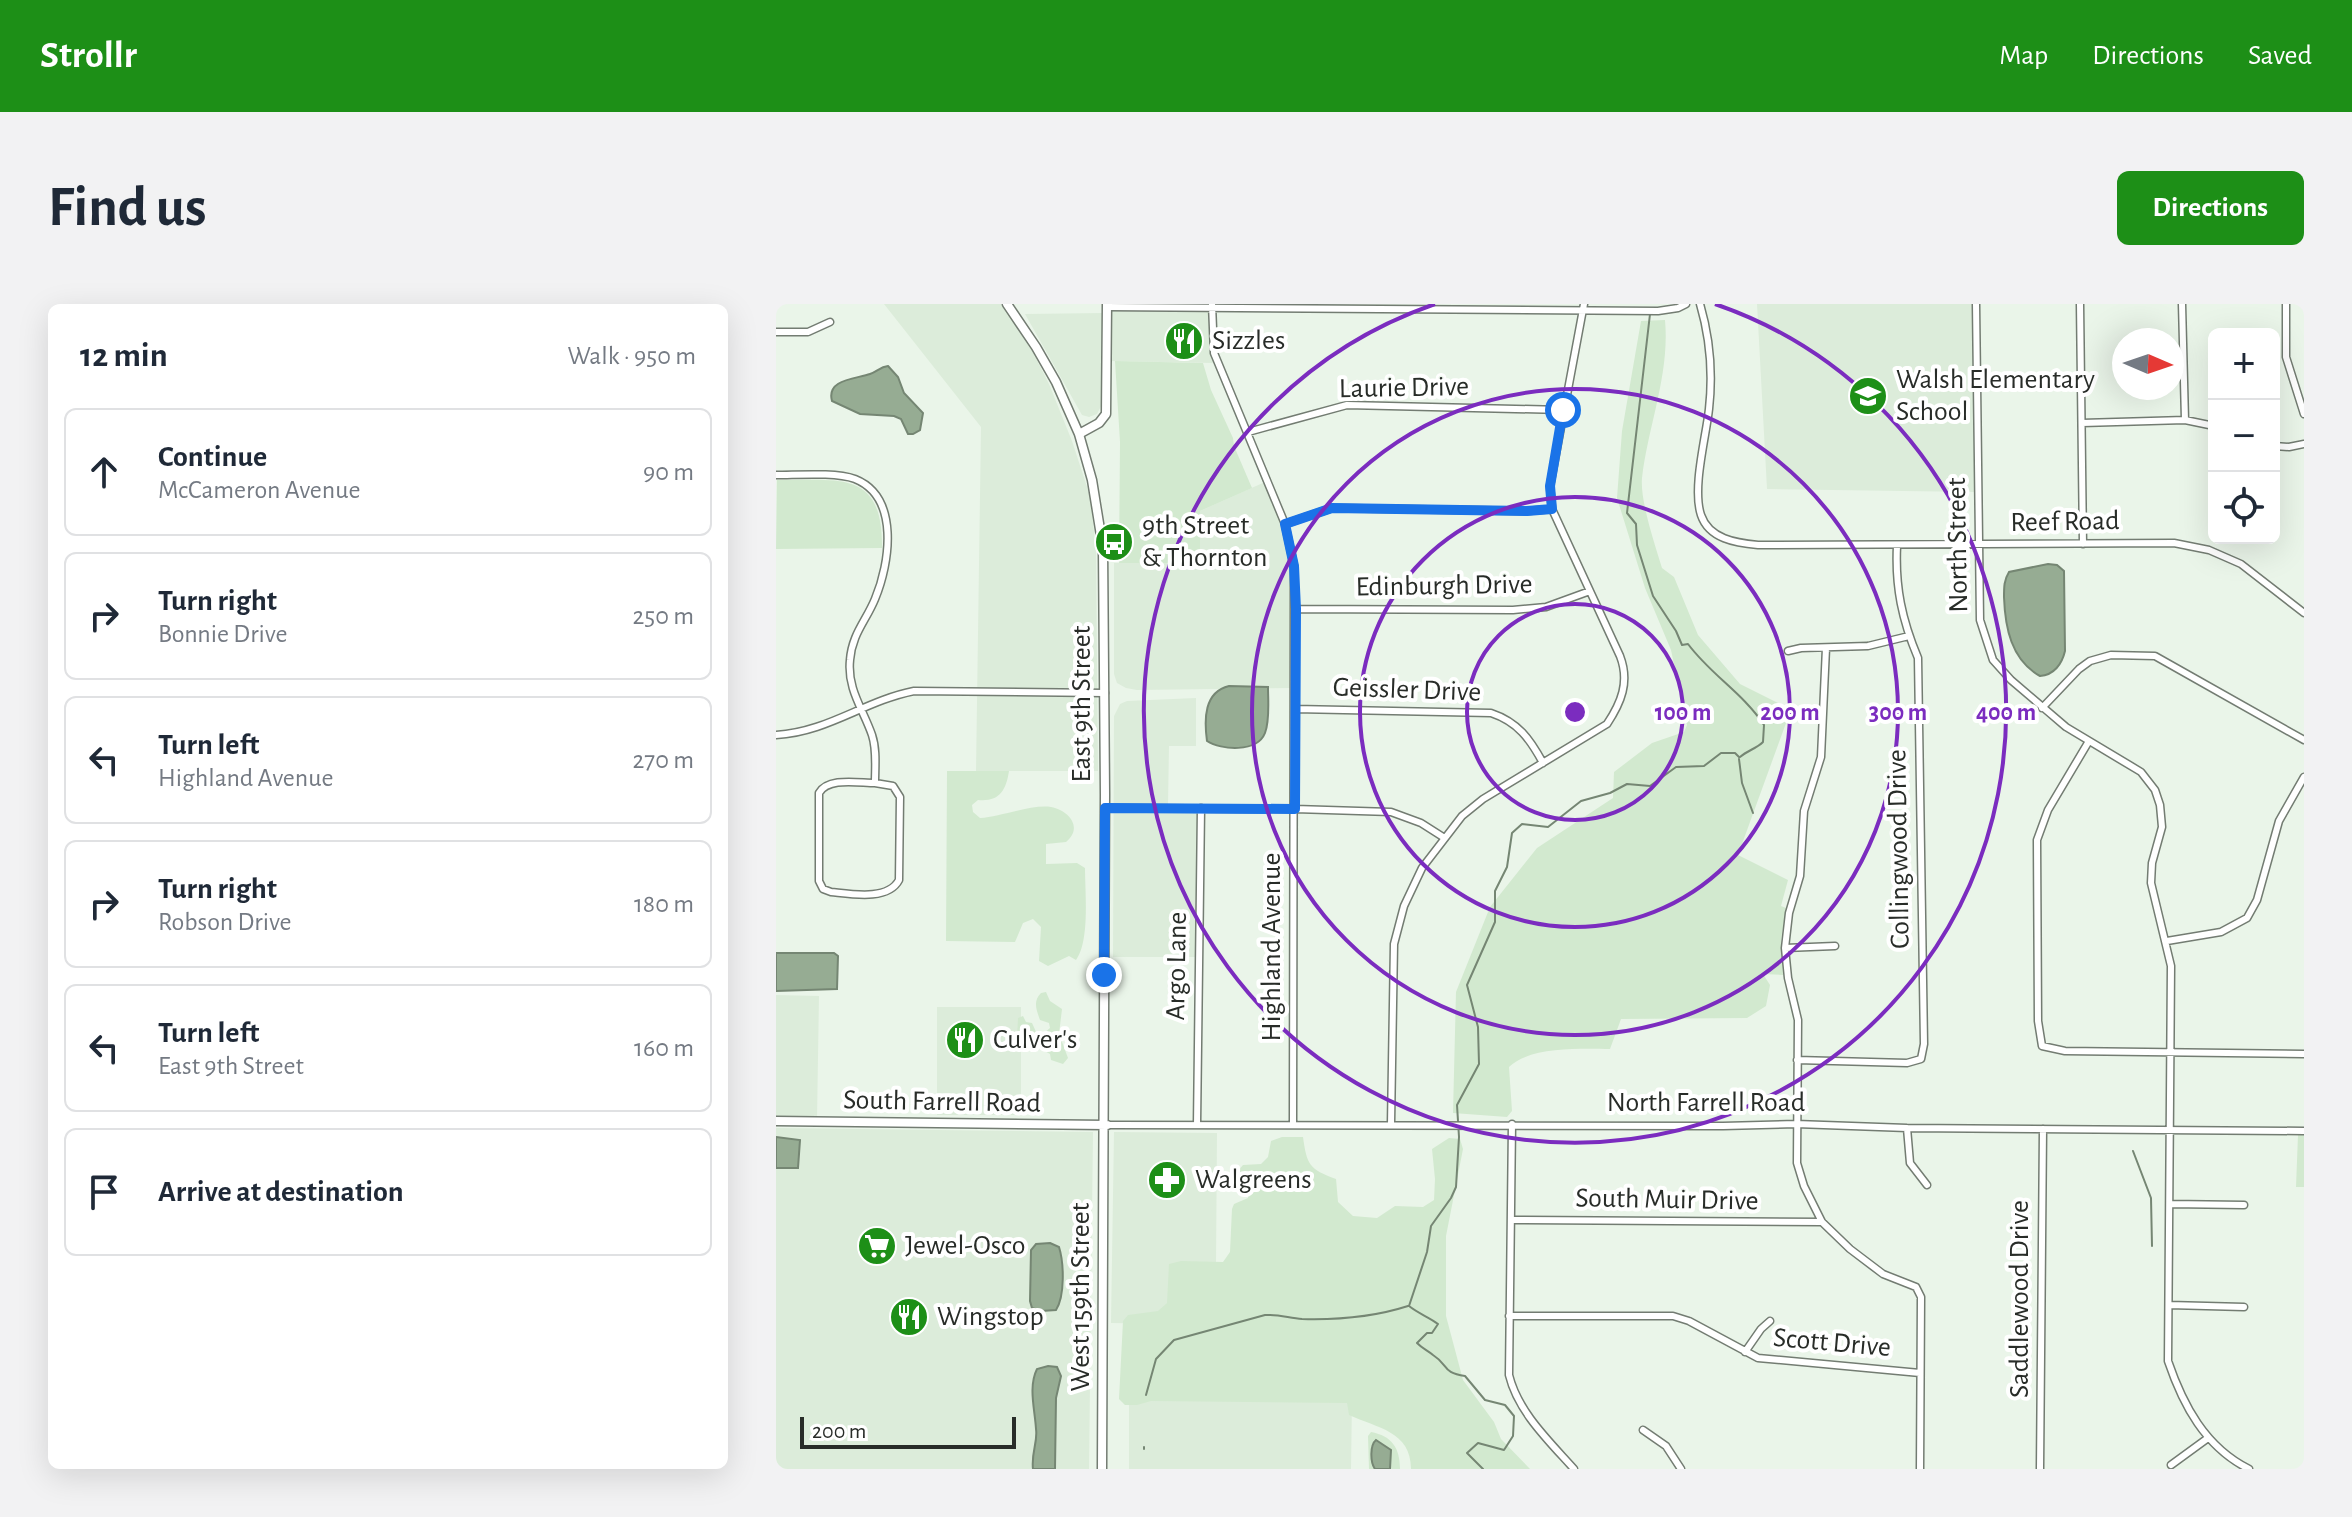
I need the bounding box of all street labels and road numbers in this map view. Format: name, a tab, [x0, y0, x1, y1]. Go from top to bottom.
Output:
street label: Laurie Drive	[1339, 373, 1469, 403]
street label: North Street	[1943, 477, 1973, 613]
street label: Reef Road	[2010, 507, 2120, 537]
street label: Edinburgh Drive	[1355, 570, 1533, 602]
street label: East 9th Street	[1068, 625, 1096, 782]
street label: Geissler Drive	[1332, 673, 1482, 707]
street label: Collingwood Drive	[1883, 749, 1915, 949]
street label: Highland Avenue	[1258, 853, 1286, 1041]
street label: Argo Lane	[1162, 911, 1192, 1021]
street label: South Farrell Road	[843, 1086, 1041, 1118]
street label: North Farrell Road	[1607, 1089, 1805, 1117]
street label: South Muir Drive	[1575, 1184, 1759, 1216]
street label: Saddlewood Drive	[2006, 1200, 2034, 1398]
street label: West 159th Street	[1067, 1202, 1095, 1392]
street label: Scott Drive	[1772, 1324, 1892, 1362]

